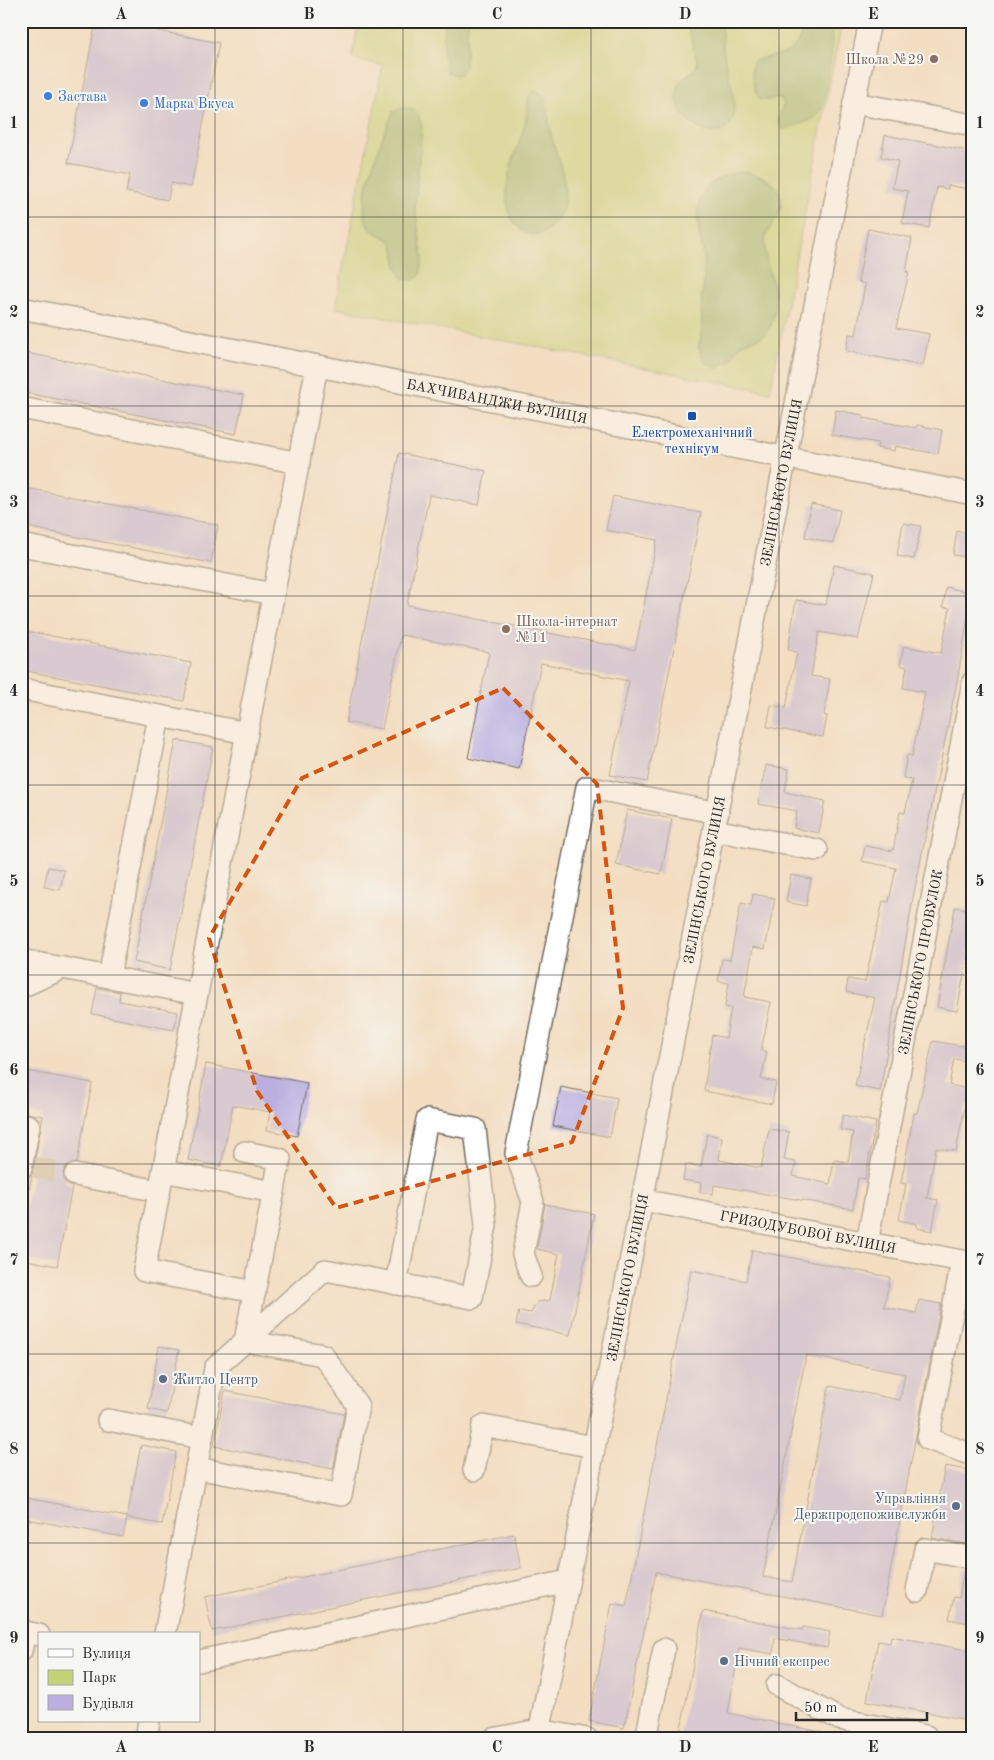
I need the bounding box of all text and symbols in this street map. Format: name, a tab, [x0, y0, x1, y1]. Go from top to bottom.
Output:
text: A	[115, 7, 127, 23]
text: B	[303, 7, 315, 23]
text: C	[492, 7, 502, 23]
text: D	[679, 7, 691, 23]
text: E	[867, 7, 879, 23]
place label: Школа №29	[846, 53, 924, 67]
marker: Школа №29	[928, 53, 940, 65]
marker: Застава	[42, 90, 54, 102]
place label: Застава	[58, 90, 107, 104]
marker: Марка Вкуса	[138, 97, 150, 109]
place label: Марка Вкуса	[154, 97, 234, 111]
text: 1	[9, 116, 19, 132]
text: 1	[975, 116, 985, 132]
text: 2	[9, 305, 19, 321]
text: 2	[975, 305, 985, 321]
street label: БАХЧИВАНДЖИ ВУЛИЦЯ	[405, 377, 588, 426]
street label: ЗЕЛІНСЬКОГО ВУЛИЦЯ	[759, 398, 805, 567]
marker: Електромеханічний технікум	[686, 410, 698, 422]
place label: Електромеханічний технікум	[632, 426, 752, 456]
text: 3	[9, 495, 19, 511]
text: 3	[975, 495, 985, 511]
place label: Школа-інтернат №11	[516, 615, 618, 645]
marker: Школа-інтернат №11	[500, 623, 512, 635]
text: 4	[9, 684, 19, 700]
text: 4	[975, 684, 985, 700]
street label: ЗЕЛІНСЬКОГО ВУЛИЦЯ	[682, 795, 728, 965]
street label: ЗЕЛІНСЬКОГО ПРОВУЛОК	[897, 868, 945, 1056]
text: 5	[9, 874, 19, 890]
text: 5	[975, 874, 985, 890]
text: 6	[9, 1063, 19, 1079]
text: 6	[975, 1063, 985, 1079]
street label: ЗЕЛІНСЬКОГО ВУЛИЦЯ	[605, 1193, 651, 1363]
street label: ГРИЗОДУБОВОЇ ВУЛИЦЯ	[718, 1209, 897, 1256]
text: 7	[9, 1253, 19, 1269]
text: 7	[975, 1253, 985, 1269]
marker: Житло Центр	[157, 1373, 169, 1385]
place label: Житло Центр	[173, 1373, 258, 1387]
text: 8	[9, 1442, 19, 1458]
text: 8	[975, 1442, 985, 1458]
place label: Управління Держпродспоживслужби	[794, 1492, 946, 1522]
marker: Управління Держпродспоживслужби	[950, 1500, 962, 1512]
text: 9	[9, 1631, 19, 1647]
text: 9	[975, 1631, 985, 1647]
legend	[38, 1632, 200, 1722]
text: Вулиця	[82, 1647, 131, 1662]
marker: Нічний експрес	[718, 1655, 730, 1667]
place label: Нічний експрес	[734, 1655, 830, 1669]
text: Парк	[82, 1671, 117, 1686]
scale bar	[796, 1690, 928, 1722]
text: Будівля	[82, 1697, 134, 1712]
text: 50 m	[804, 1701, 838, 1716]
text: A	[115, 1740, 127, 1756]
text: B	[303, 1740, 315, 1756]
text: C	[492, 1740, 502, 1756]
text: D	[679, 1740, 691, 1756]
text: E	[867, 1740, 879, 1756]

